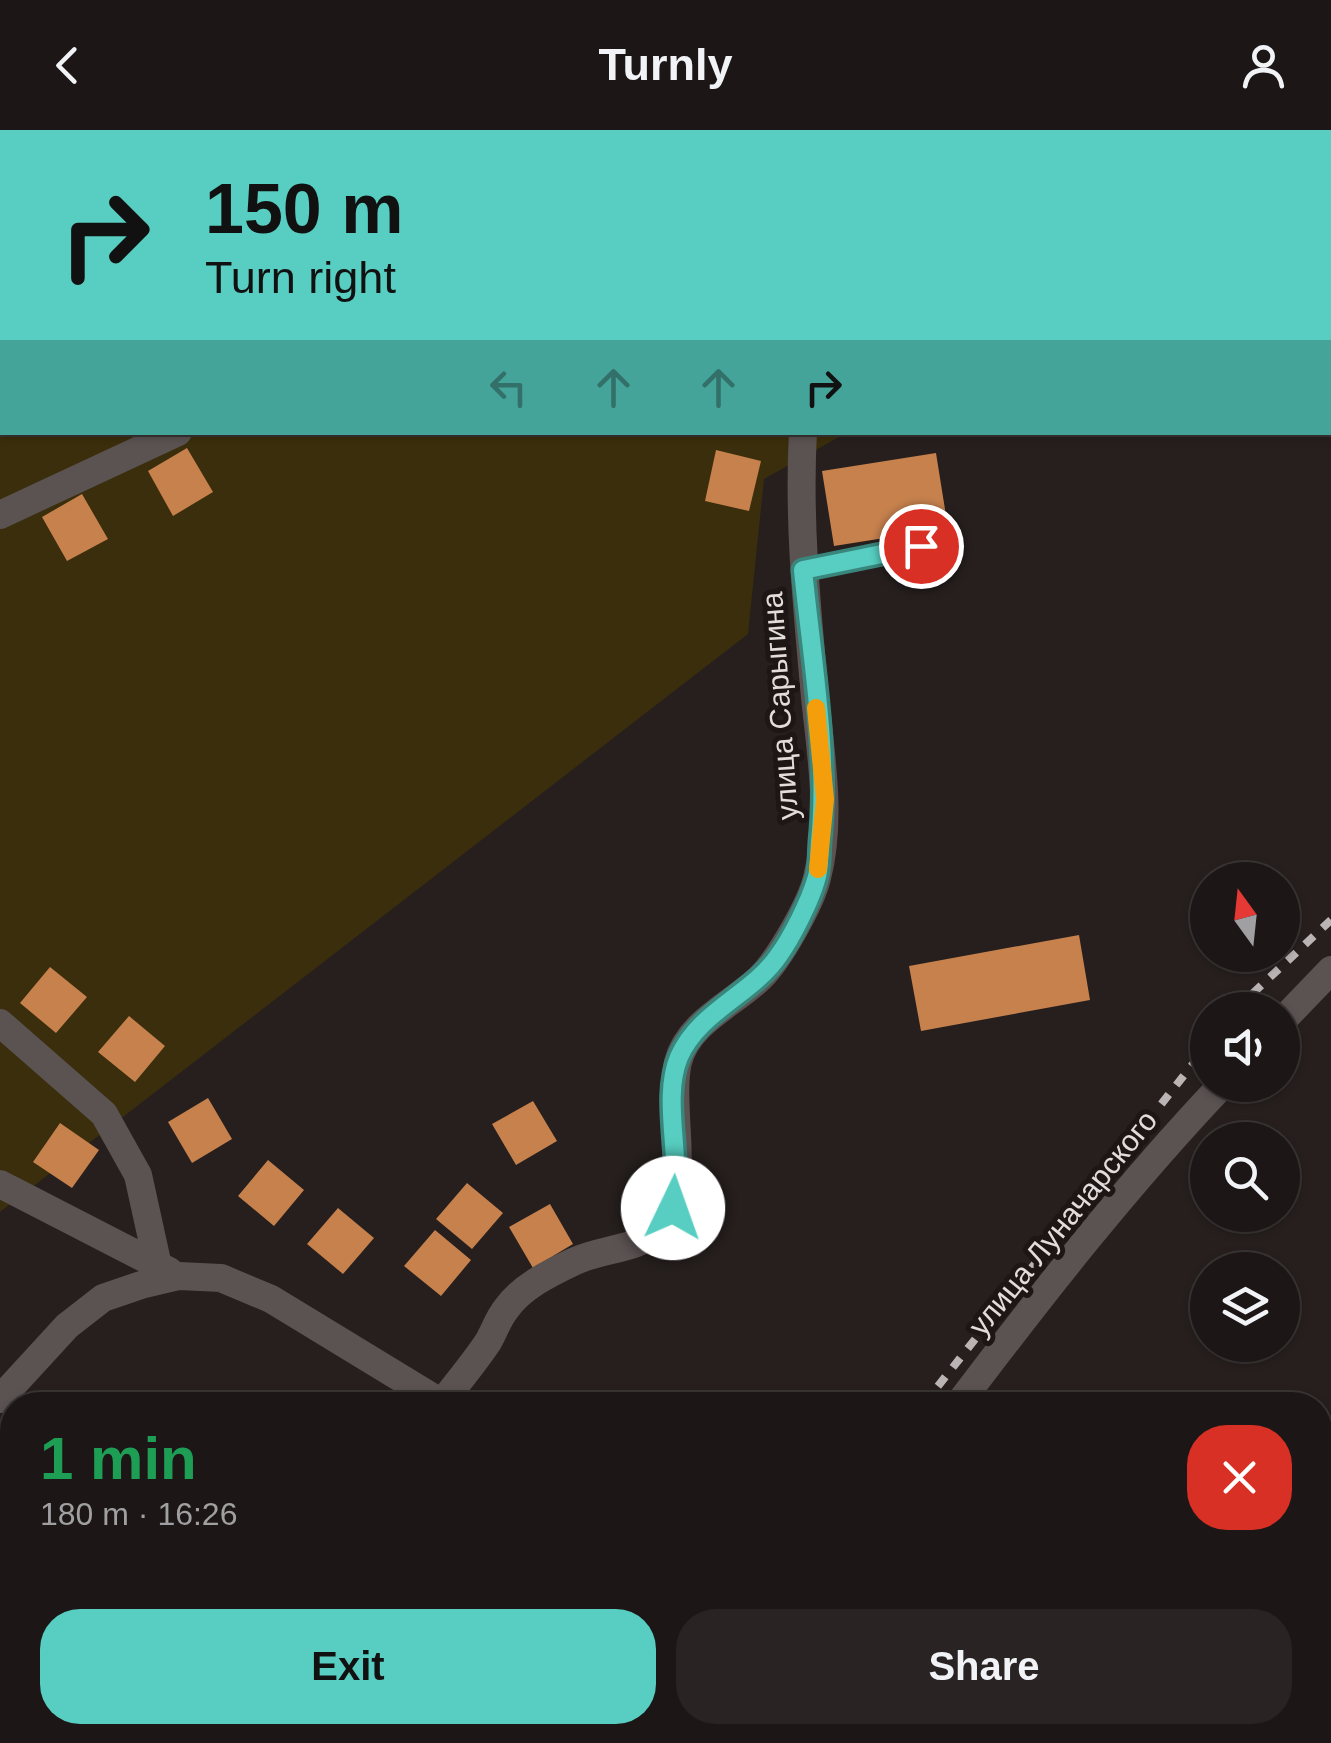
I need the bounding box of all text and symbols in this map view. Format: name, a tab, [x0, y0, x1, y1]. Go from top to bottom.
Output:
icon: back	[40, 38, 95, 93]
icon: person	[1236, 38, 1291, 93]
text: Turnly	[598, 39, 733, 90]
icon: right	[40, 170, 170, 300]
text: 150 m	[205, 170, 403, 248]
text: Turn right	[205, 252, 396, 303]
icon: left	[481, 360, 536, 415]
icon: ahead	[586, 360, 641, 415]
icon: ahead	[691, 360, 746, 415]
icon: right	[796, 360, 851, 415]
pin	[879, 504, 964, 589]
icon: arrive	[894, 519, 949, 574]
street label: улица Сарыгина	[755, 591, 804, 821]
north arrow	[1190, 862, 1300, 972]
map controls	[1190, 862, 1300, 1362]
button: sound	[1190, 992, 1300, 1102]
street label: улица Луначарского	[962, 1104, 1163, 1342]
button: search	[1190, 1122, 1300, 1232]
position arrow	[621, 1156, 725, 1260]
button: layers	[1190, 1252, 1300, 1362]
text: 1 min	[40, 1425, 197, 1492]
button: close	[1187, 1425, 1292, 1530]
text: 180 m · 16:26	[40, 1496, 237, 1532]
button: Exit	[40, 1609, 656, 1724]
button: Share	[676, 1609, 1292, 1724]

